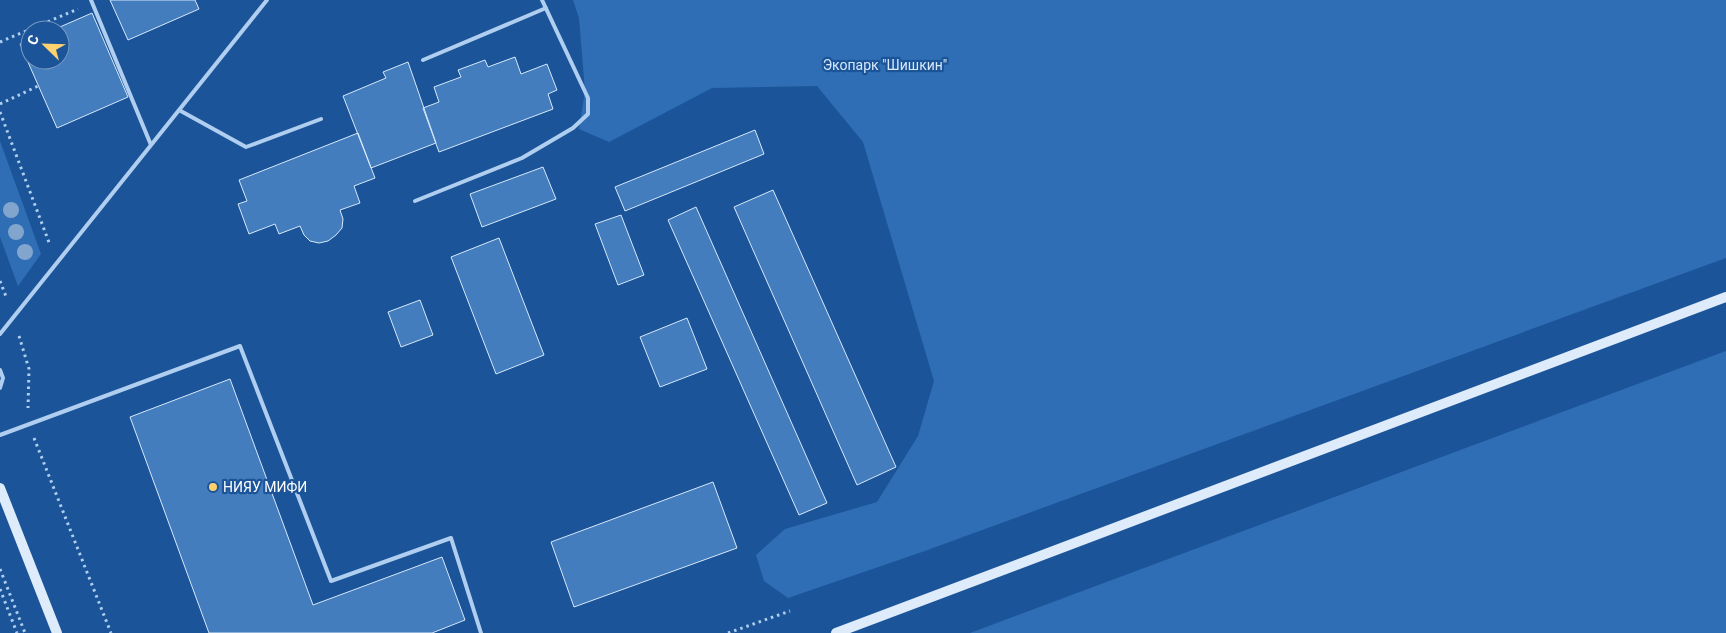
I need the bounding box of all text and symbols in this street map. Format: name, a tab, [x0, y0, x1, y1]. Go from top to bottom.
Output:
north arrow	[20, 20, 70, 70]
text: С	[24, 33, 42, 47]
park label: Экопарк "Шишкин"	[823, 57, 947, 73]
place label: НИЯУ МИФИ	[223, 479, 307, 495]
marker: НИЯУ МИФИ	[207, 481, 219, 493]

